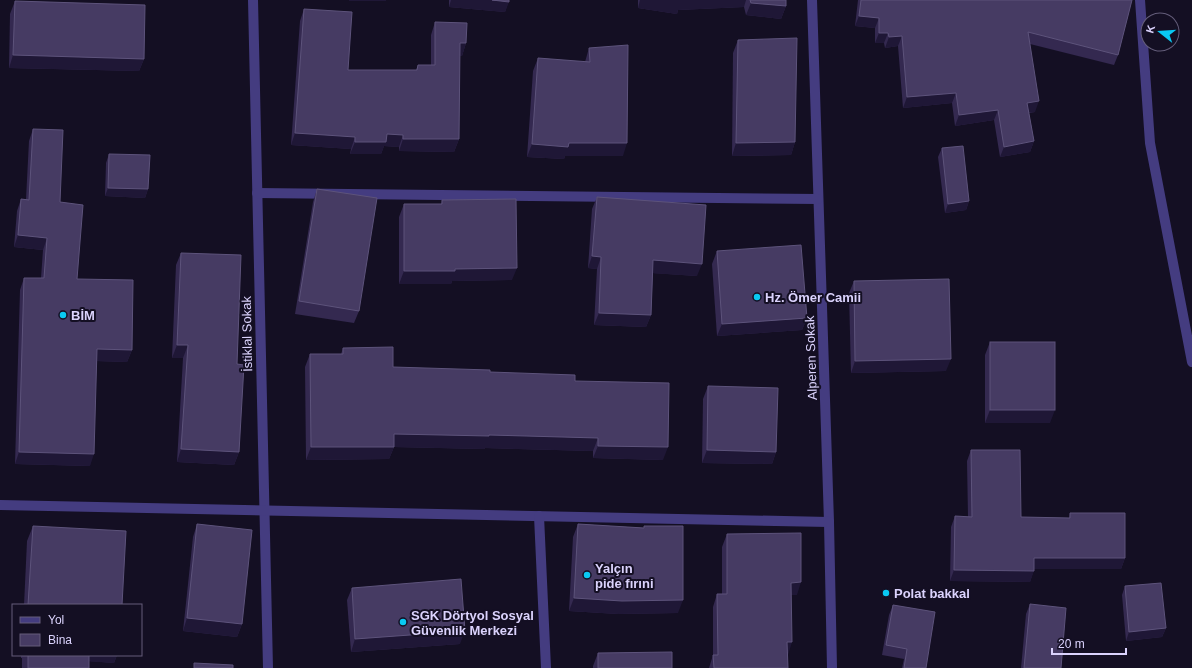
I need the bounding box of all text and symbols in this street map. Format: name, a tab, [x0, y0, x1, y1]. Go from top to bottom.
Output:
north arrow	[1140, 12, 1180, 52]
text: K	[1144, 23, 1157, 35]
place label: Hz. Ömer Camii	[765, 290, 861, 305]
marker: Hz. Ömer Camii	[752, 292, 762, 302]
street label: İstiklal Sokak	[239, 295, 255, 372]
place label: BİM	[71, 308, 95, 323]
marker: BİM	[58, 310, 68, 320]
street label: Alperen Sokak	[802, 315, 820, 401]
place label: Yalçın pide fırıni	[595, 561, 654, 591]
marker: Yalçın pide fırıni	[582, 570, 592, 580]
place label: Polat bakkal	[894, 586, 970, 601]
marker: Polat bakkal	[881, 588, 891, 598]
legend	[12, 604, 142, 656]
place label: SGK Dörtyol Sosyal Güvenlik Merkezi	[411, 608, 534, 638]
text: Yol	[48, 613, 64, 627]
marker: SGK Dörtyol Sosyal Güvenlik Merkezi	[398, 617, 408, 627]
scale bar	[1052, 630, 1126, 656]
text: Bina	[48, 633, 72, 647]
text: 20 m	[1058, 637, 1085, 651]

